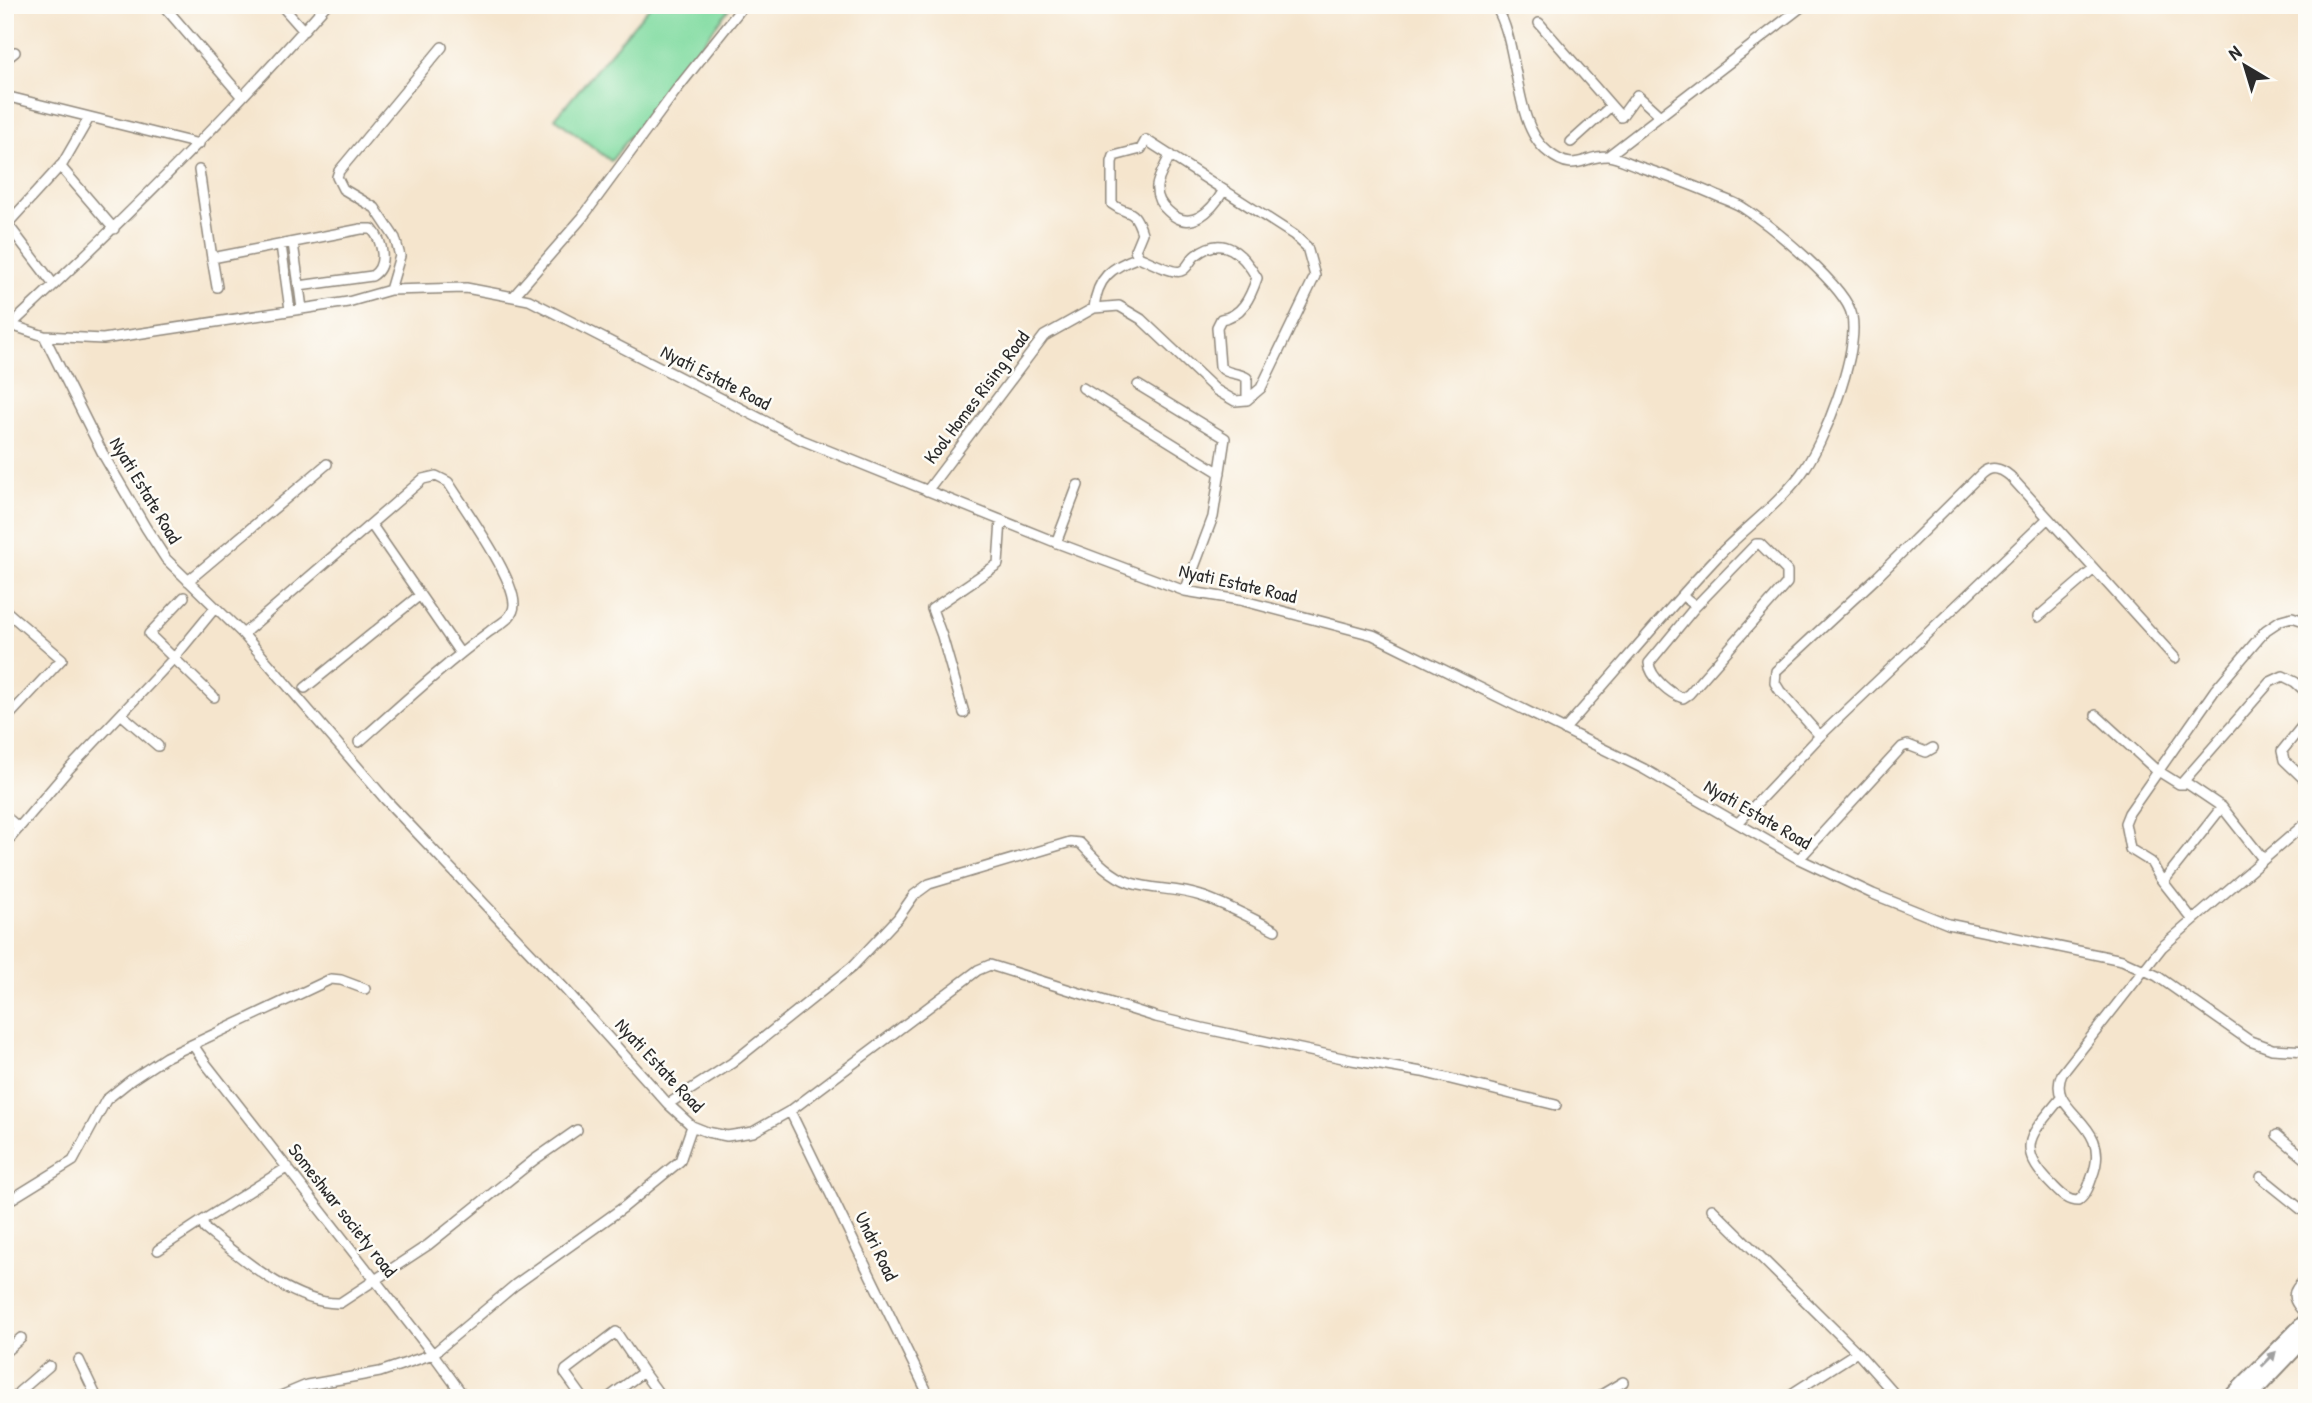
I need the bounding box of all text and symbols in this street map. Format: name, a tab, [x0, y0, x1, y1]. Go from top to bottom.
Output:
north arrow	[2210, 32, 2280, 102]
text: N	[2223, 39, 2247, 66]
street label: Kool Homes Rising Road	[917, 325, 1035, 469]
street label: Nyati Estate Road	[657, 338, 776, 416]
street label: Nyati Estate Road	[104, 432, 188, 549]
street label: Nyati Estate Road	[1177, 557, 1300, 609]
street label: Nyati Estate Road	[1700, 773, 1817, 856]
street label: Nyati Estate Road	[610, 1012, 711, 1118]
street label: Someshwar society road	[283, 1138, 404, 1283]
street label: Undri Road	[849, 1207, 905, 1285]
one-way arrow	[2260, 1351, 2276, 1368]

